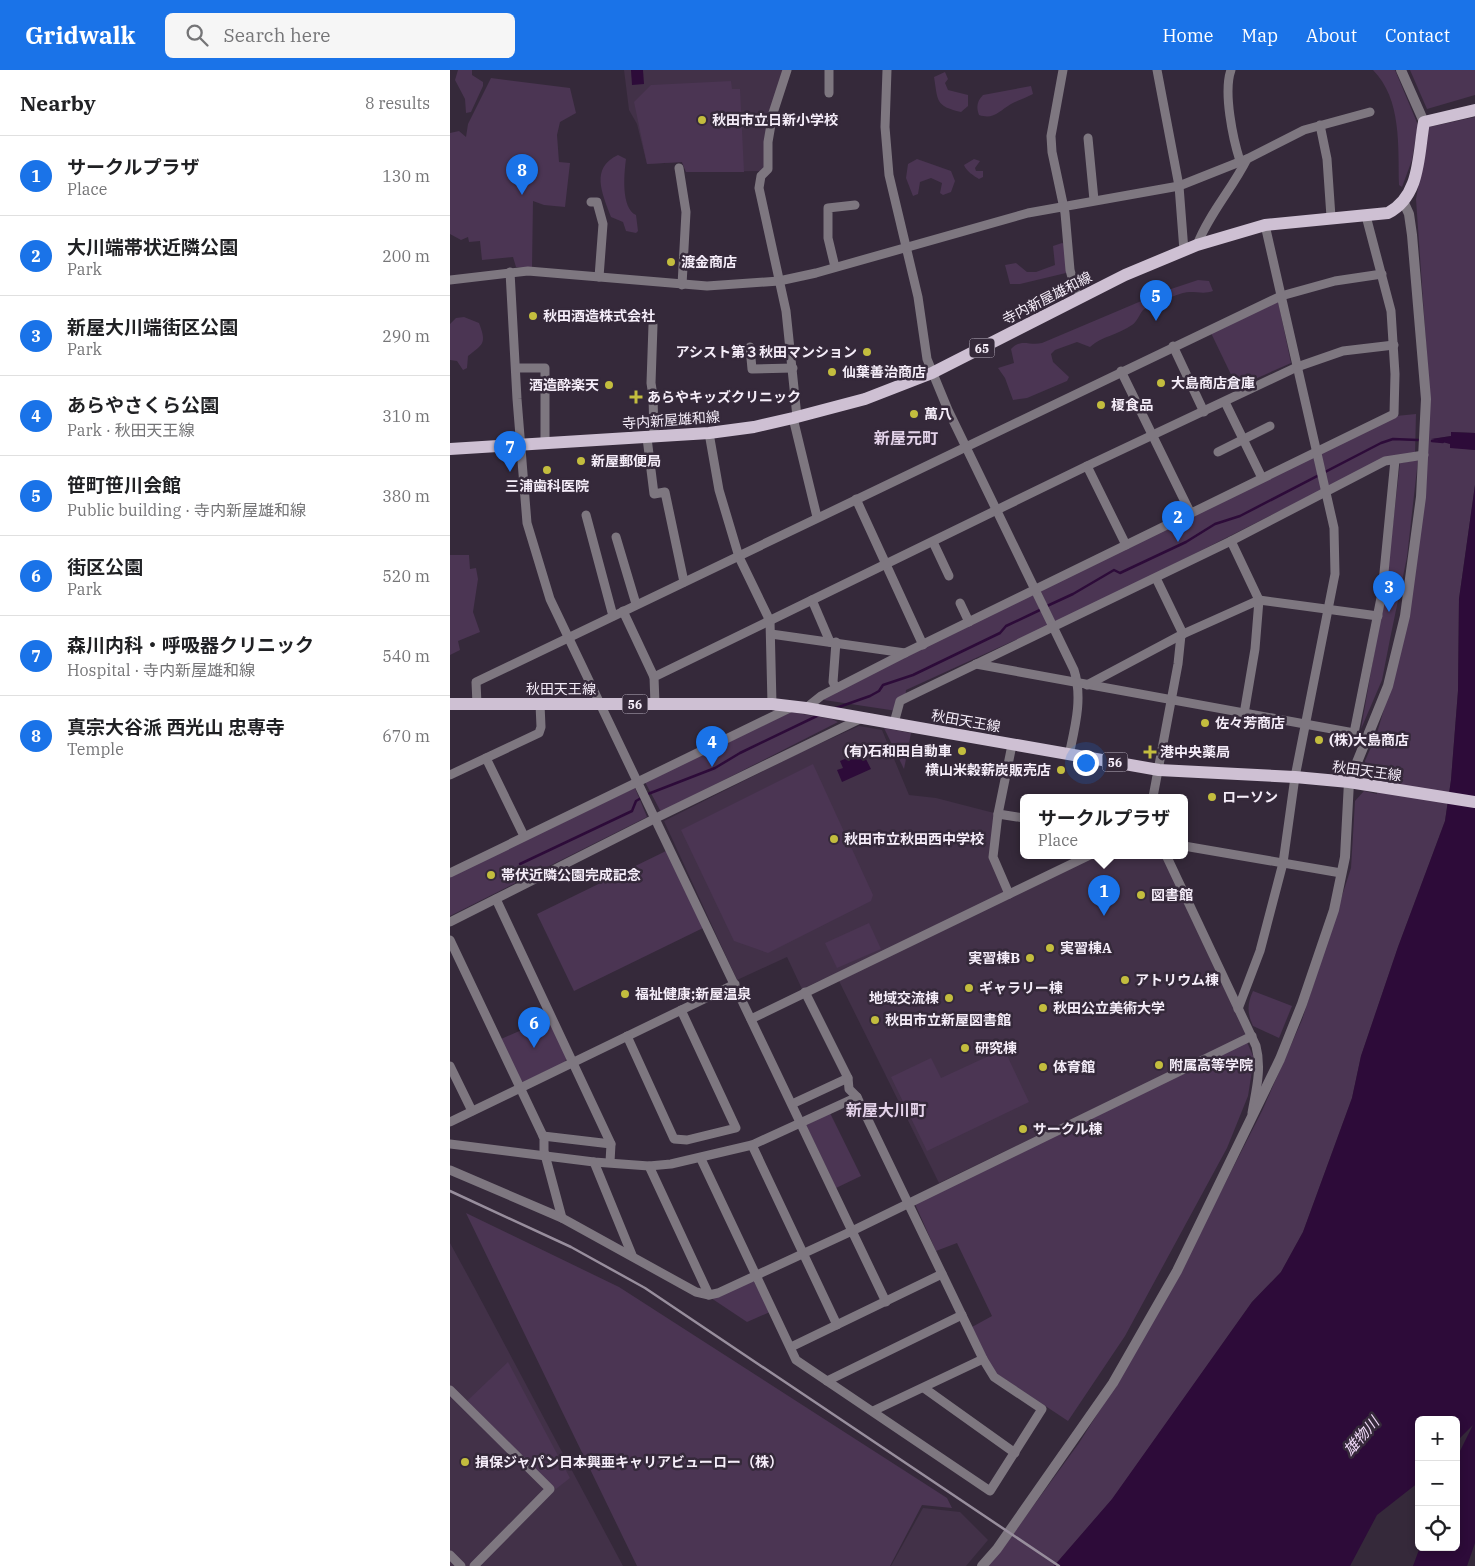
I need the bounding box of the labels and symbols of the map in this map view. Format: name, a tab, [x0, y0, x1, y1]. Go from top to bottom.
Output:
place label: 秋田市立日新小学校	[712, 111, 838, 129]
marker: 秋田市立日新小学校	[696, 114, 708, 126]
pin: 8	[506, 154, 538, 195]
place label: 渡金商店	[681, 253, 737, 271]
marker: 渡金商店	[665, 256, 677, 268]
street label: 寺内新屋雄和線	[999, 268, 1095, 328]
pin: 5	[1140, 280, 1172, 321]
place label: 秋田酒造株式会社	[543, 307, 655, 325]
marker: 秋田酒造株式会社	[527, 310, 539, 322]
road number: 65	[970, 338, 994, 358]
place label: アシスト第３秋田マンション	[676, 343, 857, 361]
marker: アシスト第３秋田マンション	[861, 346, 873, 358]
place label: 仙葉善治商店	[842, 363, 926, 381]
marker: 仙葉善治商店	[826, 366, 838, 378]
place label: 大島商店倉庫	[1171, 374, 1255, 392]
place label: 酒造酔楽天	[529, 376, 599, 394]
marker: 大島商店倉庫	[1155, 377, 1167, 389]
marker: 酒造酔楽天	[603, 379, 615, 391]
place label: あらやキッズクリニック	[647, 388, 801, 406]
marker: あらやキッズクリニック	[629, 390, 643, 404]
place label: 榎食品	[1111, 396, 1153, 414]
marker: 榎食品	[1095, 399, 1107, 411]
place label: 萬八	[924, 405, 952, 423]
street label: 寺内新屋雄和線	[621, 408, 721, 432]
marker: 萬八	[908, 408, 920, 420]
district label: 新屋元町	[874, 428, 938, 448]
pin: 7	[494, 431, 526, 472]
place label: 新屋郵便局	[591, 452, 661, 470]
marker: 新屋郵便局	[575, 455, 587, 467]
marker: 三浦歯科医院	[541, 464, 553, 476]
place label: 三浦歯科医院	[505, 477, 589, 495]
pin: 2	[1162, 501, 1194, 542]
pin: 3	[1373, 571, 1405, 612]
street label: 秋田天王線	[526, 680, 596, 698]
road number: 56	[622, 694, 648, 714]
street label: 秋田天王線	[930, 706, 1002, 736]
place label: 佐々芳商店	[1215, 714, 1285, 732]
marker: 佐々芳商店	[1199, 717, 1211, 729]
pin: 4	[696, 726, 728, 767]
place label: (株)大島商店	[1329, 731, 1409, 749]
marker: (株)大島商店	[1313, 734, 1325, 746]
place label: (有)石和田自動車	[844, 742, 952, 760]
place label: 港中央薬局	[1160, 743, 1230, 761]
marker: (有)石和田自動車	[956, 745, 968, 757]
marker: 港中央薬局	[1144, 746, 1156, 758]
your location	[1073, 750, 1099, 776]
road number: 56	[1102, 752, 1128, 772]
street label: 秋田天王線	[1331, 757, 1403, 785]
place label: 横山米穀薪炭販売店	[925, 761, 1051, 779]
marker: 横山米穀薪炭販売店	[1055, 764, 1067, 776]
place label: ローソン	[1222, 788, 1278, 806]
marker: ローソン	[1206, 791, 1218, 803]
place label: 秋田市立秋田西中学校	[844, 830, 984, 848]
marker: 秋田市立秋田西中学校	[828, 833, 840, 845]
place label: 帯伏近隣公園完成記念	[501, 866, 641, 884]
marker: 帯伏近隣公園完成記念	[485, 869, 497, 881]
pin: 1	[1088, 875, 1120, 916]
place label: 図書館	[1151, 886, 1193, 904]
marker: 図書館	[1135, 889, 1147, 901]
place label: 実習棟A	[1060, 939, 1112, 957]
marker: 実習棟A	[1044, 942, 1056, 954]
place label: 実習棟B	[968, 949, 1020, 967]
marker: 実習棟B	[1024, 952, 1036, 964]
place label: アトリウム棟	[1135, 971, 1219, 989]
marker: アトリウム棟	[1119, 974, 1131, 986]
place label: ギャラリー棟	[979, 979, 1063, 997]
marker: ギャラリー棟	[963, 982, 975, 994]
place label: 福祉健康;新屋温泉	[635, 985, 751, 1003]
marker: 福祉健康;新屋温泉	[619, 988, 631, 1000]
place label: 地域交流棟	[869, 989, 939, 1007]
marker: 地域交流棟	[943, 992, 955, 1004]
place label: 秋田公立美術大学	[1053, 999, 1165, 1017]
marker: 秋田公立美術大学	[1037, 1002, 1049, 1014]
pin: 6	[518, 1007, 550, 1048]
place label: 秋田市立新屋図書館	[885, 1011, 1011, 1029]
marker: 秋田市立新屋図書館	[869, 1014, 881, 1026]
place label: 研究棟	[975, 1039, 1017, 1057]
marker: 研究棟	[959, 1042, 971, 1054]
place label: 附属高等学院	[1169, 1056, 1253, 1074]
place label: 体育館	[1053, 1058, 1095, 1076]
marker: 附属高等学院	[1153, 1059, 1165, 1071]
marker: 体育館	[1037, 1061, 1049, 1073]
district label: 新屋大川町	[846, 1100, 926, 1120]
place label: サークル棟	[1033, 1120, 1103, 1138]
marker: サークル棟	[1017, 1123, 1029, 1135]
water label: 雄物川	[1339, 1411, 1384, 1459]
place label: 損保ジャパン日本興亜キャリアビューロー（株）	[475, 1453, 783, 1471]
marker: 損保ジャパン日本興亜キャリアビューロー（株）	[459, 1456, 471, 1468]

